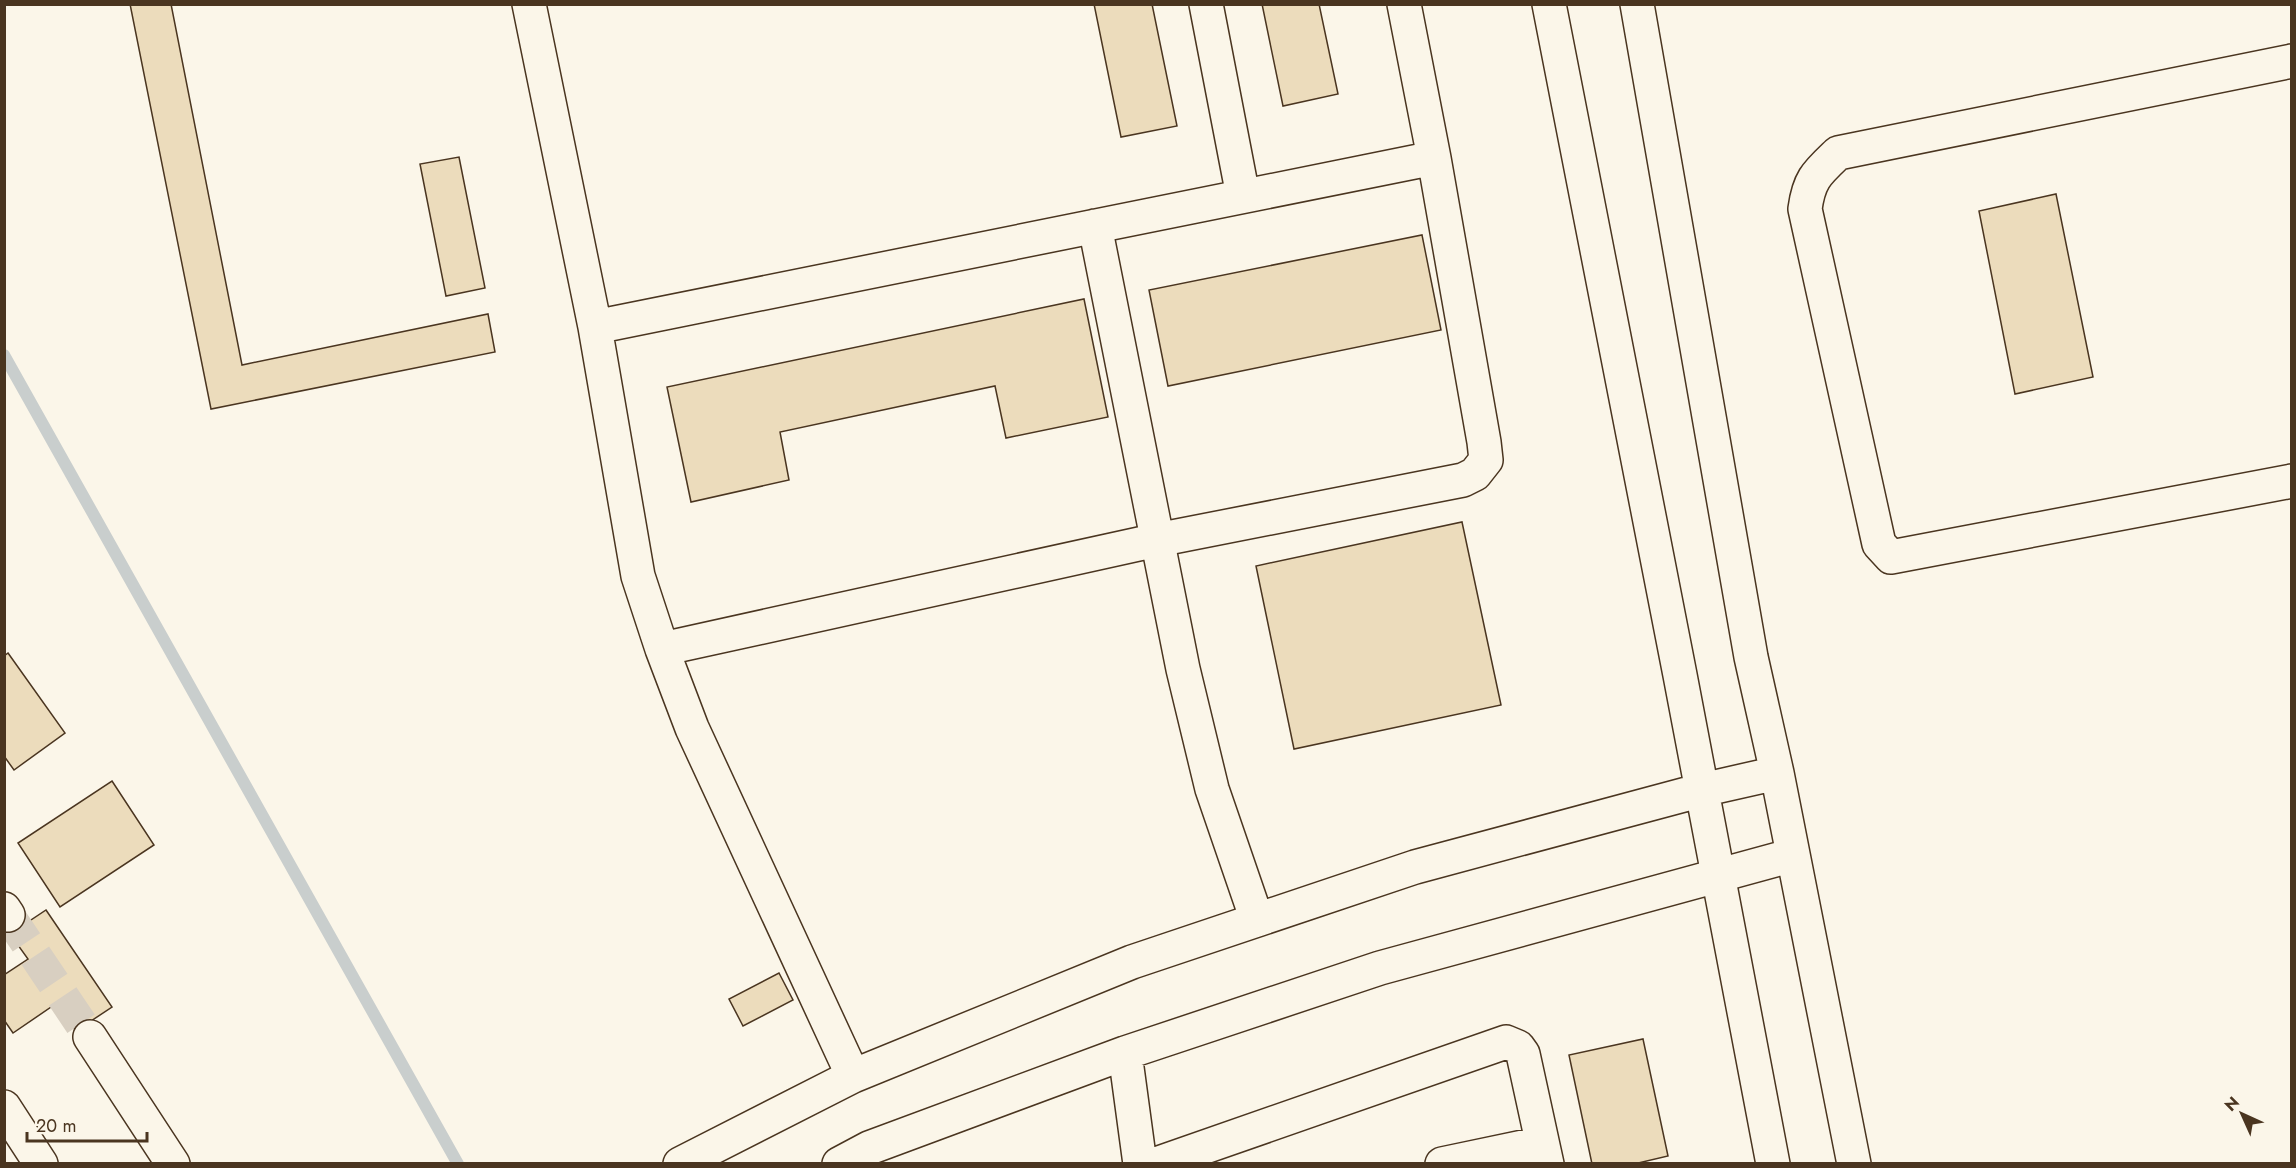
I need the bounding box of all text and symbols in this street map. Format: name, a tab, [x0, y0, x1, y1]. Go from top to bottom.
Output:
north arrow	[2212, 1084, 2272, 1144]
text: N	[2219, 1091, 2244, 1116]
scale bar	[27, 1105, 147, 1143]
text: 20 m	[36, 1113, 76, 1139]

